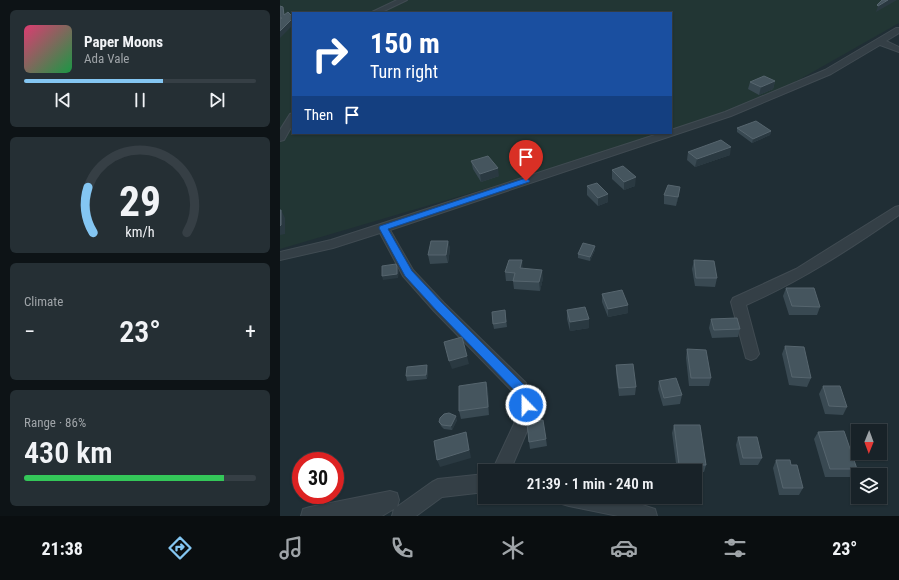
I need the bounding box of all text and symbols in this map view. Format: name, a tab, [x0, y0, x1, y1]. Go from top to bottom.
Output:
text: 150 m	[370, 27, 440, 60]
icon: right	[304, 28, 356, 80]
text: Paper Moons	[84, 33, 163, 51]
text: Ada Vale	[84, 51, 129, 66]
text: Turn right	[370, 61, 438, 82]
icon: previous	[52, 89, 74, 111]
icon: pause	[129, 89, 151, 111]
icon: next	[206, 89, 228, 111]
icon: arrive	[341, 104, 363, 126]
text: Then	[304, 106, 333, 124]
pin	[509, 140, 543, 181]
icon: arrive	[515, 146, 537, 168]
text: 29	[119, 177, 161, 226]
text: km/h	[125, 223, 155, 239]
text: Climate	[24, 294, 63, 309]
text: 23°	[119, 314, 161, 349]
text: −	[24, 319, 35, 344]
text: +	[245, 319, 256, 344]
position arrow	[505, 384, 547, 426]
text: Range · 86%	[24, 415, 86, 430]
north arrow	[851, 424, 887, 460]
map controls	[851, 424, 887, 504]
text: 430 km	[24, 435, 113, 470]
speed limit sign: 30	[292, 452, 344, 504]
button: layers	[851, 468, 887, 504]
text: 21:39 · 1 min · 240 m	[527, 475, 653, 493]
icon: directions	[166, 534, 194, 562]
icon: music	[277, 534, 305, 562]
icon: phone	[388, 534, 416, 562]
icon: climate	[499, 534, 527, 562]
icon: car	[610, 534, 638, 562]
icon: filters	[721, 534, 749, 562]
text: 21:38	[42, 538, 83, 559]
text: 23°	[832, 538, 857, 559]

